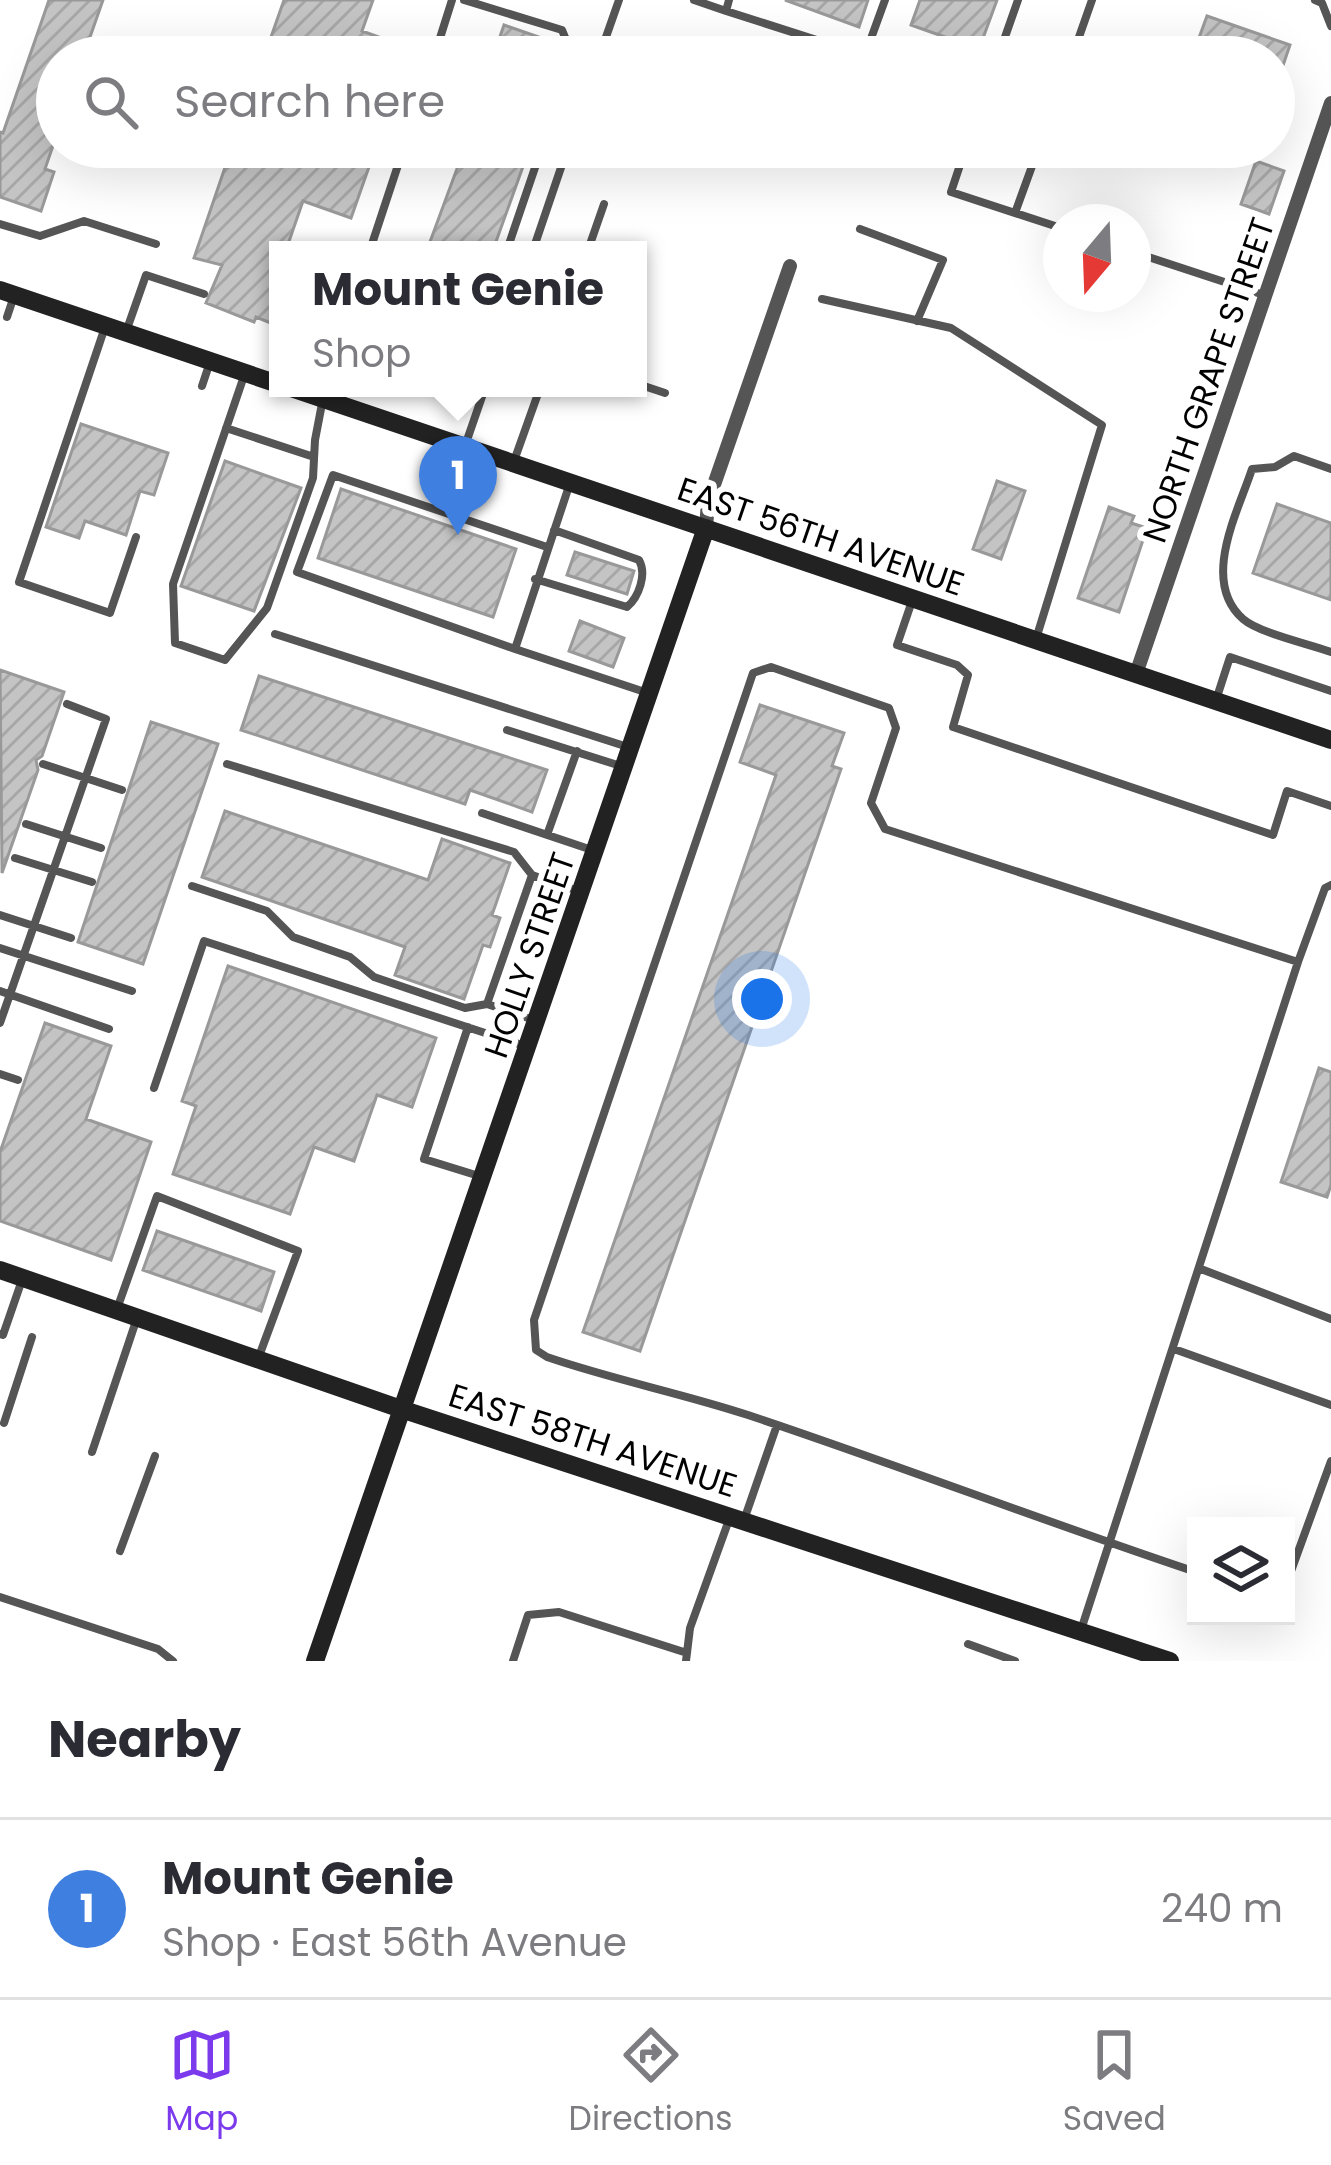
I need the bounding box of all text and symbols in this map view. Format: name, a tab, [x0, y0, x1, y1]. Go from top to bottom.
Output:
search box	[36, 36, 1295, 168]
icon: search	[78, 69, 144, 135]
text: Search here	[174, 70, 445, 133]
north arrow	[1043, 204, 1151, 312]
street label: NORTH GRAPE STREET	[1131, 212, 1286, 549]
popup	[269, 241, 647, 397]
text: Mount Genie	[312, 258, 604, 321]
text: Shop	[312, 326, 411, 381]
pin: 1	[419, 436, 497, 535]
street label: EAST 56TH AVENUE	[671, 465, 970, 608]
street label: HOLLY STREET	[472, 846, 587, 1064]
your location	[732, 969, 792, 1029]
street label: EAST 58TH AVENUE	[443, 1372, 743, 1509]
map controls	[1187, 1517, 1295, 1625]
button: layers	[1187, 1517, 1295, 1625]
text: Nearby	[48, 1703, 241, 1775]
text: Mount Genie	[162, 1847, 454, 1910]
text: 1	[80, 1881, 94, 1936]
text: 240 m	[1161, 1881, 1283, 1936]
text: Shop · East 56th Avenue	[162, 1915, 627, 1970]
tab: Map	[165, 2022, 238, 2144]
tab: Directions	[569, 2022, 732, 2144]
tab: Saved	[1063, 2022, 1166, 2144]

